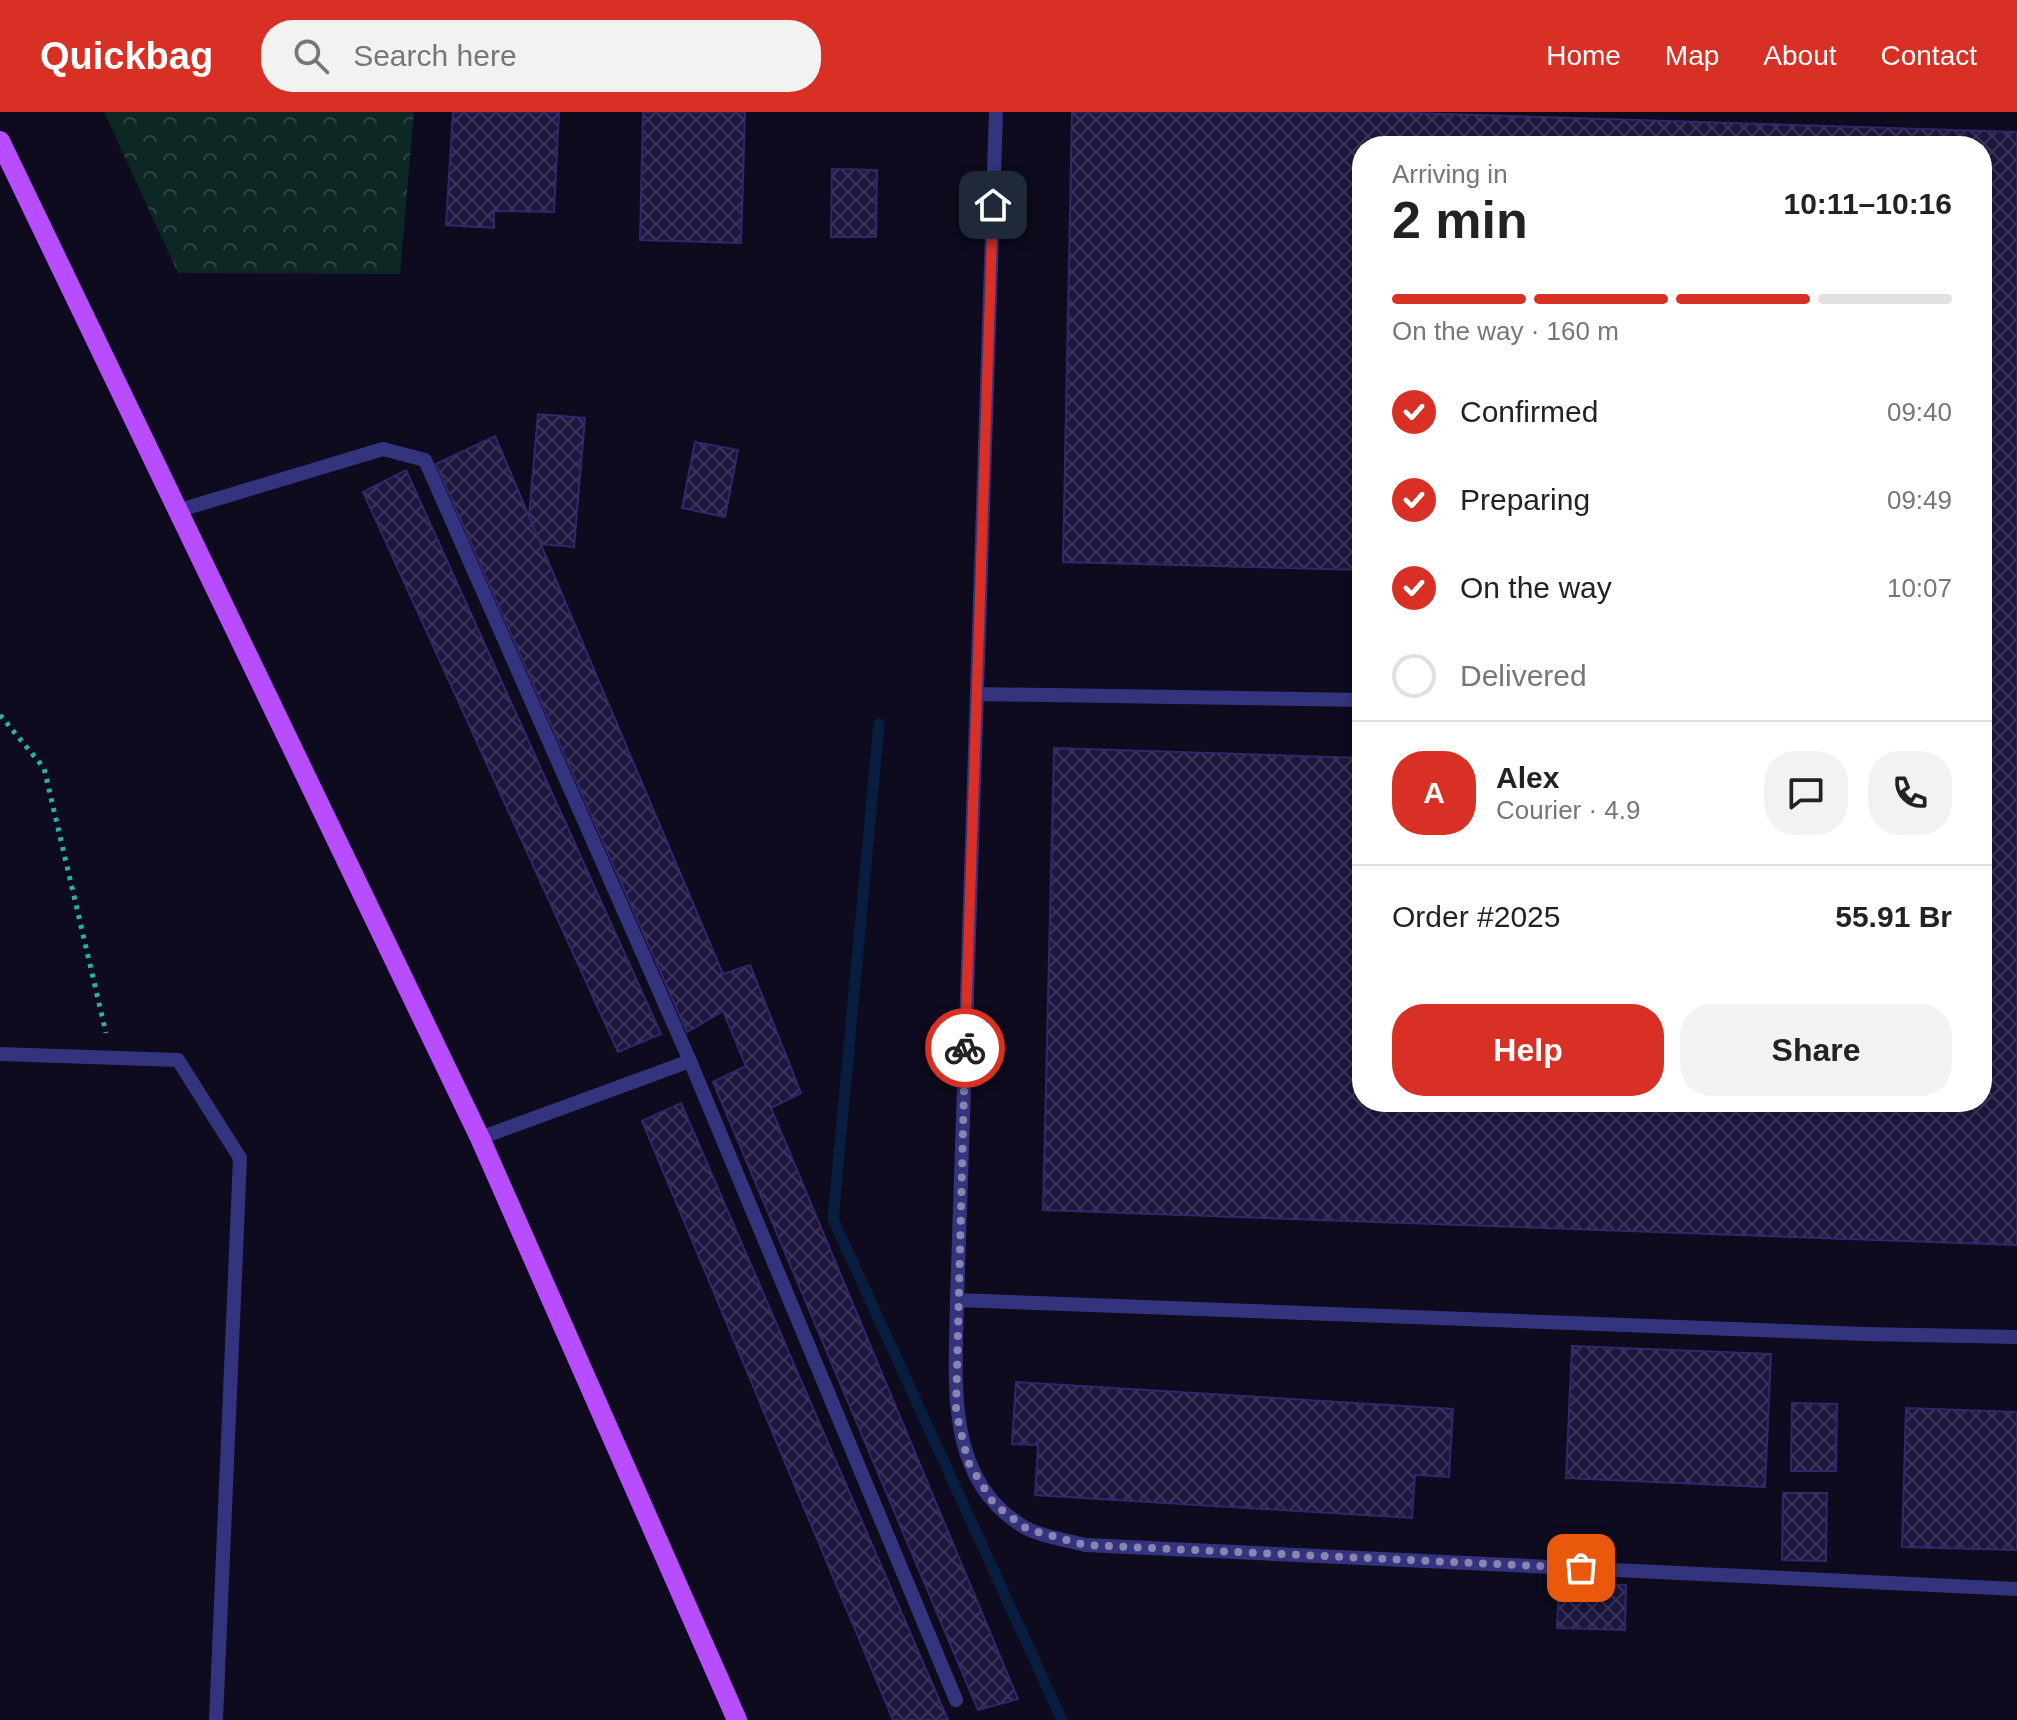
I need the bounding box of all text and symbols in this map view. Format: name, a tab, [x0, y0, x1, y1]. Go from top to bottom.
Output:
search box	[261, 20, 821, 92]
icon: search	[289, 34, 333, 78]
text: Quickbag	[40, 35, 213, 77]
text: Search here	[353, 39, 517, 72]
text: Home	[1546, 40, 1621, 71]
text: Map	[1665, 40, 1719, 71]
text: About	[1763, 40, 1837, 71]
text: Contact	[1881, 40, 1977, 71]
text: Arriving in	[1392, 159, 1508, 189]
pin	[959, 171, 1027, 239]
icon: home	[971, 183, 1015, 227]
text: 10:11–10:16	[1784, 187, 1952, 220]
text: 2 min	[1392, 191, 1528, 249]
text: On the way · 160 m	[1392, 316, 1619, 346]
icon: check	[1392, 390, 1436, 434]
text: Confirmed	[1460, 395, 1598, 428]
text: 09:40	[1887, 397, 1952, 427]
icon: check	[1392, 478, 1436, 522]
text: Preparing	[1460, 483, 1590, 516]
text: 09:49	[1887, 485, 1952, 515]
icon: check	[1392, 566, 1436, 610]
text: On the way	[1460, 571, 1612, 604]
text: 10:07	[1887, 573, 1952, 603]
text: Delivered	[1460, 659, 1587, 692]
button: chat	[1764, 751, 1848, 835]
button: phone	[1868, 751, 1952, 835]
text: Alex	[1496, 761, 1559, 794]
text: A	[1423, 776, 1445, 809]
text: Courier · 4.9	[1496, 795, 1641, 825]
text: Order #2025	[1392, 900, 1560, 933]
text: 55.91 Br	[1835, 900, 1952, 933]
button: Help	[1392, 1004, 1664, 1096]
button: Share	[1680, 1004, 1952, 1096]
courier	[925, 1008, 1005, 1088]
icon: bike	[943, 1026, 987, 1070]
pin	[1547, 1534, 1615, 1602]
icon: bag	[1559, 1546, 1603, 1590]

